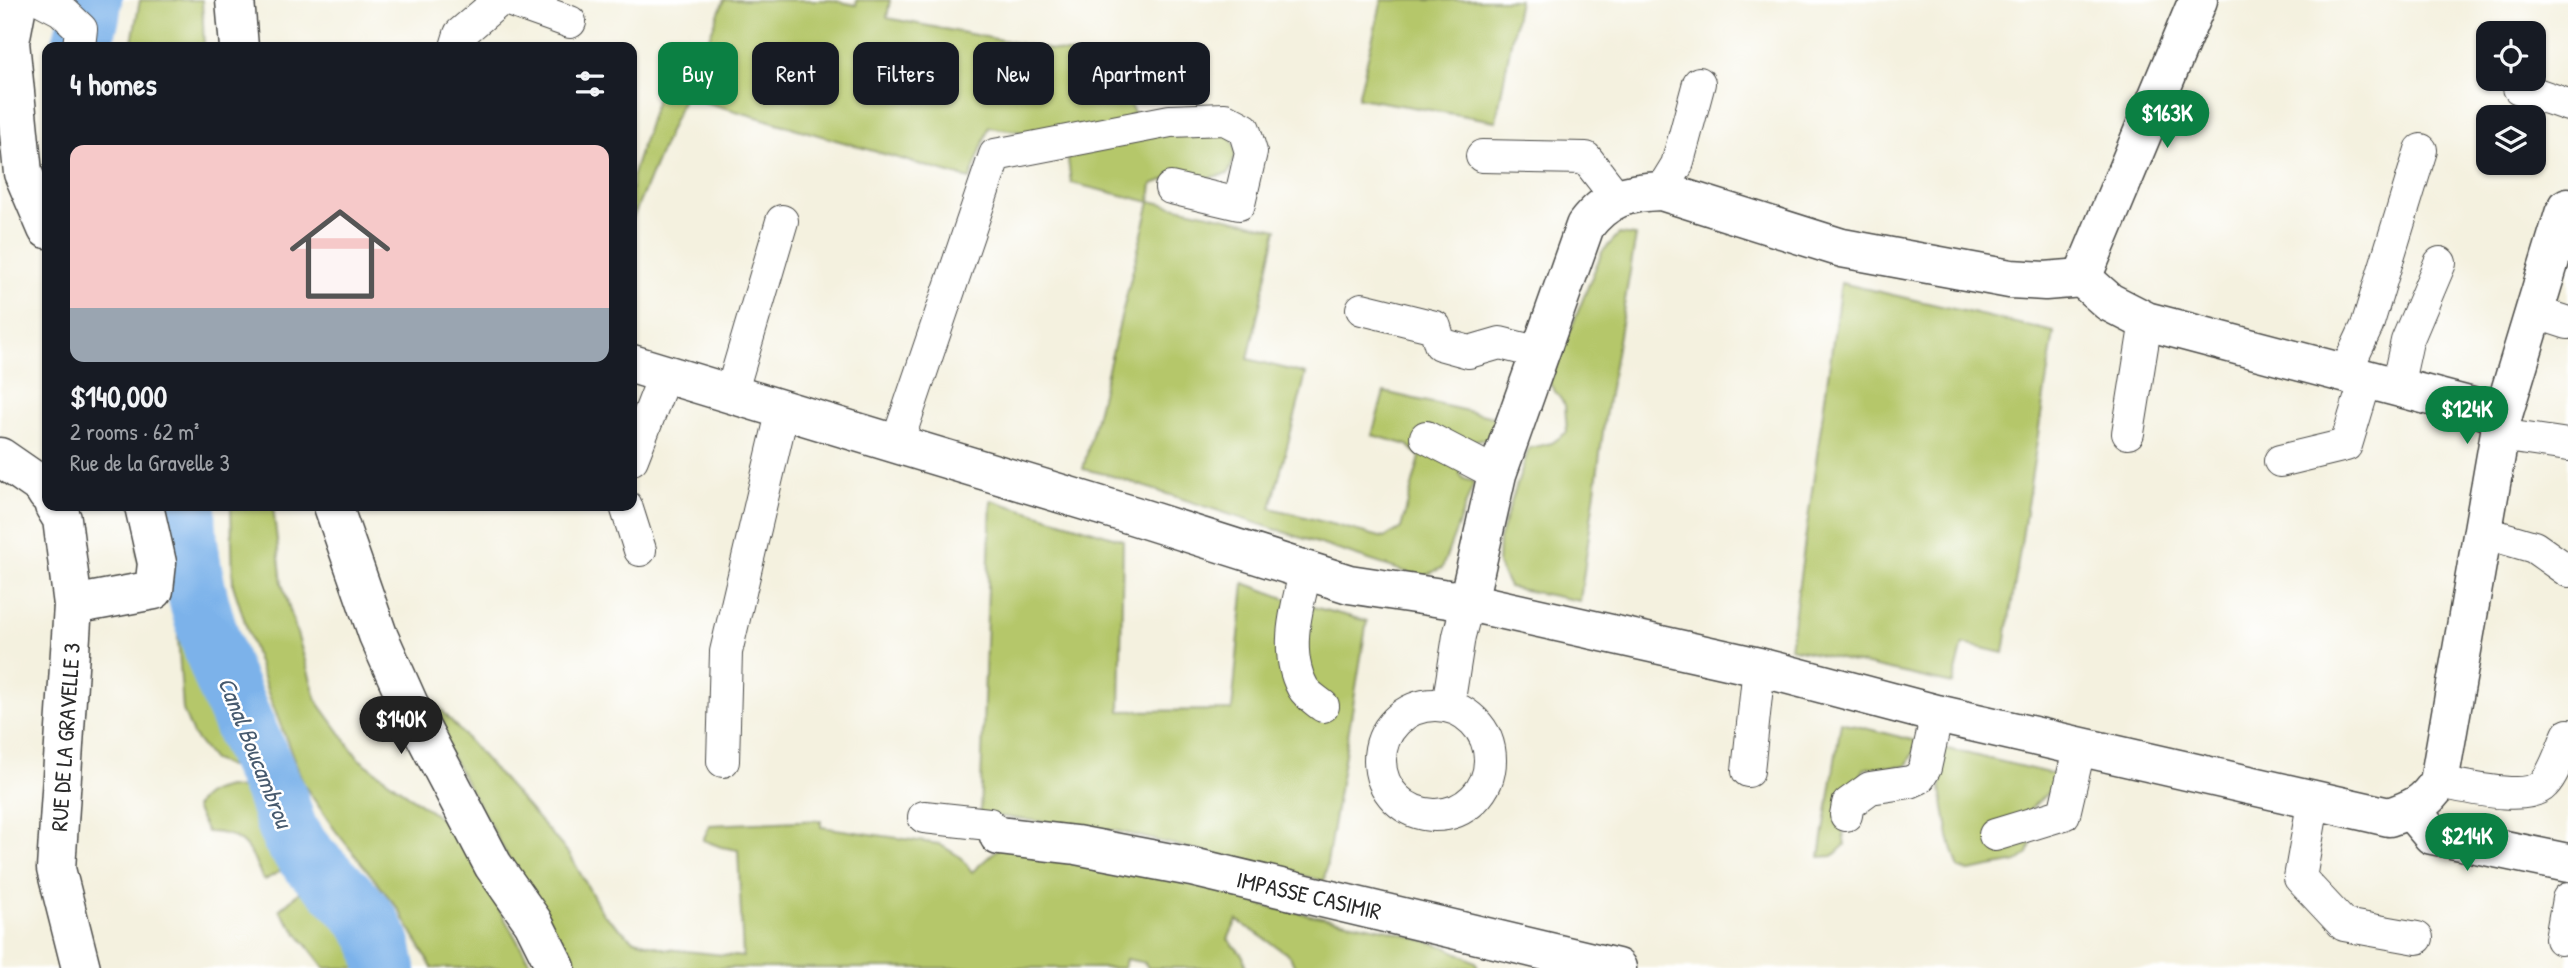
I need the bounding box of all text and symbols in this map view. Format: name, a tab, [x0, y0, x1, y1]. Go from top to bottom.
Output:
map controls	[2476, 21, 2546, 175]
button: locate	[2476, 21, 2546, 91]
chip: Buy	[658, 42, 738, 105]
chip: Rent	[752, 42, 839, 105]
chip: Filters	[853, 42, 959, 105]
chip: New	[973, 42, 1054, 105]
chip: Apartment	[1068, 42, 1210, 105]
text: 4 homes	[70, 64, 157, 104]
icon: filters	[571, 65, 609, 103]
pin: $163K	[2118, 90, 2216, 150]
text: $163K	[2141, 97, 2193, 128]
button: layers	[2476, 105, 2546, 175]
icon: home	[277, 191, 403, 317]
text: $140,000	[70, 376, 167, 416]
pin: $124K	[2418, 386, 2516, 446]
text: $124K	[2441, 393, 2493, 424]
text: 2 rooms · 62 m²	[70, 416, 199, 447]
text: Rue de la Gravelle 3	[70, 447, 230, 478]
street label: RUE DE LA GRAVELLE 3	[43, 642, 87, 832]
water label: Canal Boucambrou	[211, 672, 302, 834]
pin: $140K	[352, 696, 450, 756]
text: $140K	[376, 703, 426, 734]
pin: $214K	[2418, 814, 2516, 873]
text: $214K	[2441, 820, 2493, 851]
street label: IMPASSE CASIMIR	[1234, 863, 1384, 927]

